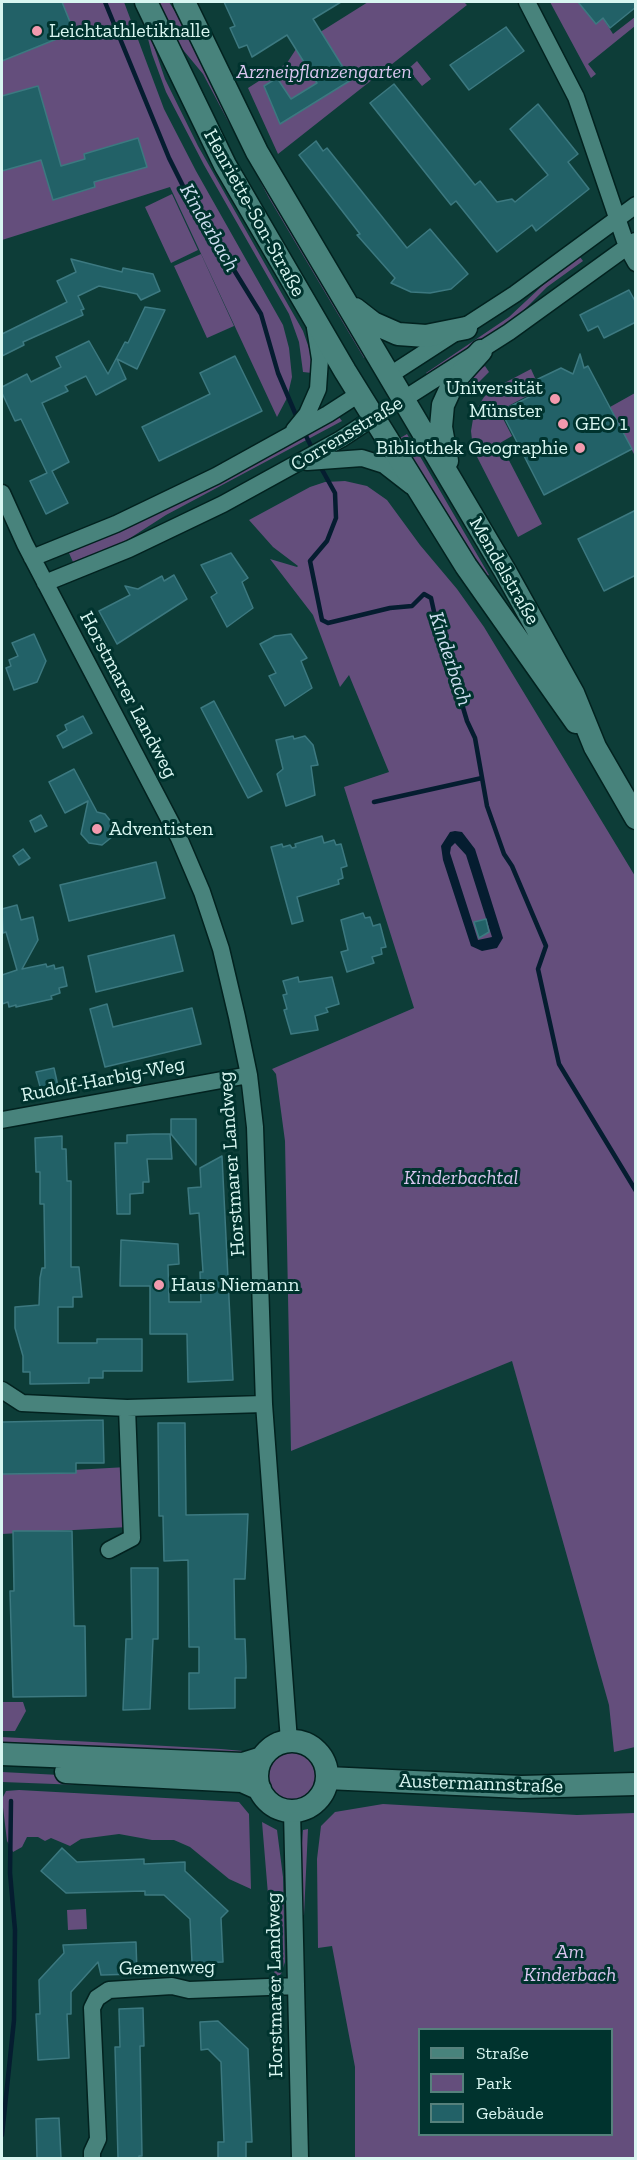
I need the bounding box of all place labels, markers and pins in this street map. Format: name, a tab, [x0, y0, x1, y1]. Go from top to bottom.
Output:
place label: Leichtathletikhalle	[49, 19, 210, 43]
marker: Leichtathletikhalle	[30, 24, 44, 38]
place label: Universität Münster	[446, 376, 543, 423]
marker: Universität Münster	[548, 392, 562, 406]
place label: GEO 1	[575, 412, 627, 436]
marker: GEO 1	[556, 417, 570, 431]
place label: Bibliothek Geographie	[376, 436, 568, 460]
marker: Bibliothek Geographie	[573, 441, 587, 455]
place label: Adventisten	[109, 817, 213, 841]
marker: Adventisten	[90, 822, 104, 836]
place label: Haus Niemann	[171, 1273, 299, 1297]
marker: Haus Niemann	[152, 1278, 166, 1292]

